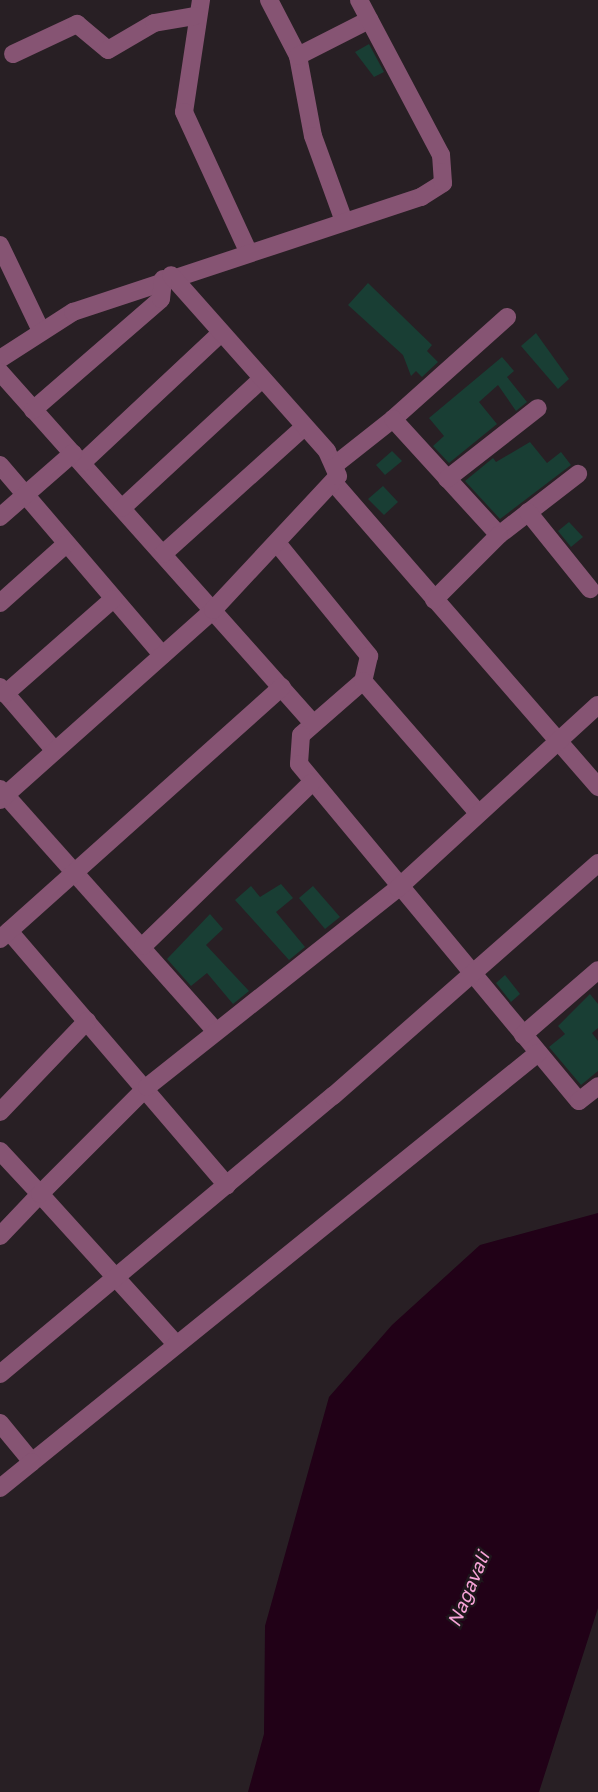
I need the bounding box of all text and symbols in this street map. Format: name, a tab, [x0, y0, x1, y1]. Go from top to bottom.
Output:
water label: Nagavali	[442, 1548, 494, 1630]

